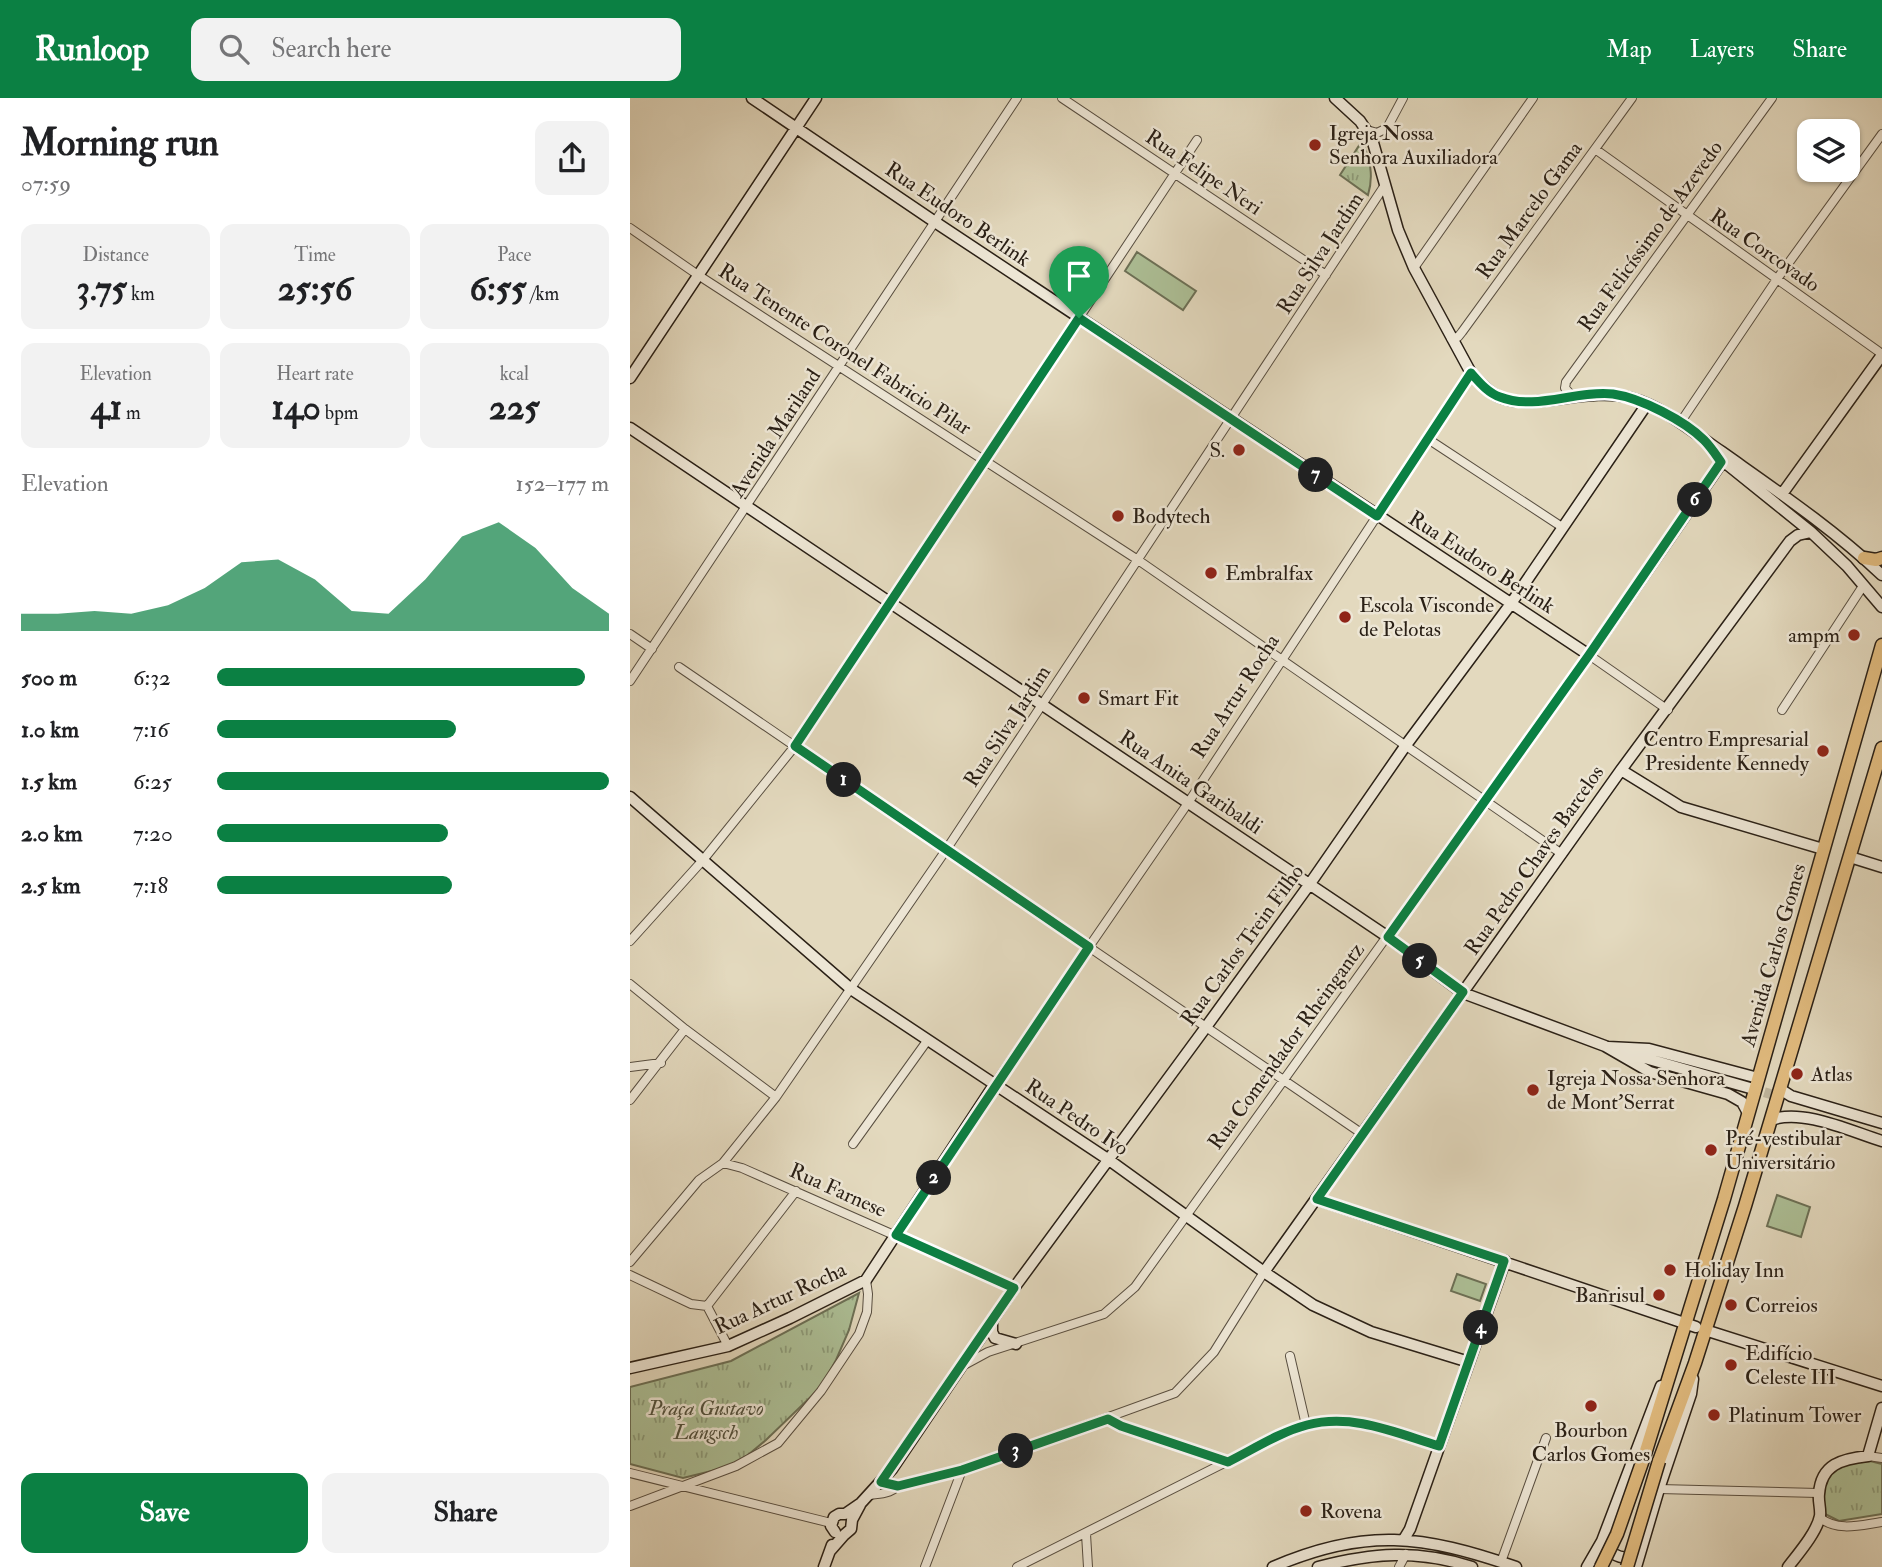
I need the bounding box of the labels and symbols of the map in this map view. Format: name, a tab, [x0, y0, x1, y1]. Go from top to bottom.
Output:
place label: Igreja Nossa Senhora Auxiliadora	[1329, 120, 1498, 171]
street label: Rua Felipe Neri	[1140, 123, 1268, 222]
street label: Rua Felicíssimo de Azevedo	[1572, 135, 1729, 337]
street label: Rua Marcelo Gama	[1470, 136, 1589, 284]
marker: Igreja Nossa Senhora Auxiliadora	[1307, 137, 1323, 153]
street label: Rua Eudoro Berlink	[880, 156, 1036, 273]
street label: Rua Silva Jardim	[1271, 187, 1370, 319]
street label: Rua Corcovado	[1704, 203, 1825, 298]
pin	[1049, 246, 1109, 318]
street label: Rua Tenente Coronel Fabricio Pilar	[713, 257, 977, 442]
street label: Avenida Mariland	[723, 364, 827, 503]
place label: S.	[1209, 437, 1225, 464]
marker: S.	[1231, 442, 1247, 458]
pin: 7	[1298, 458, 1334, 492]
pin: 6	[1678, 482, 1712, 518]
place label: Bodytech	[1132, 503, 1211, 530]
street label: Rua Eudoro Berlink	[1403, 505, 1560, 620]
marker: Bodytech	[1110, 508, 1126, 524]
place label: Embralfax	[1225, 560, 1314, 587]
marker: Embralfax	[1203, 565, 1219, 581]
place label: Escola Visconde de Pelotas	[1359, 592, 1494, 643]
marker: Escola Visconde de Pelotas	[1337, 609, 1353, 625]
place label: ampm	[1788, 622, 1840, 649]
marker: ampm	[1846, 627, 1862, 643]
street label: Rua Artur Rocha	[1185, 629, 1286, 764]
street label: Rua Silva Jardim	[958, 660, 1057, 792]
place label: Smart Fit	[1098, 685, 1179, 712]
marker: Smart Fit	[1076, 690, 1092, 706]
street label: Rua Anita Garibaldi	[1114, 724, 1268, 841]
place label: Centro Empresarial Presidente Kennedy	[1643, 726, 1810, 777]
marker: Centro Empresarial Presidente Kennedy	[1815, 743, 1831, 759]
street label: Rua Pedro Chaves Barcelos	[1459, 760, 1610, 961]
pin: 1	[826, 762, 862, 798]
street label: Rua Carlos Trein Filho	[1175, 859, 1310, 1031]
street label: Avenida Carlos Gomes	[1734, 861, 1812, 1051]
street label: Rua Comendador Rheingantz	[1202, 937, 1371, 1155]
pin: 5	[1402, 944, 1438, 978]
place label: Atlas	[1810, 1061, 1852, 1088]
place label: Igreja Nossa Senhora de Mont'Serrat	[1547, 1065, 1725, 1116]
marker: Atlas	[1789, 1066, 1805, 1082]
street label: Rua Pedro Ivo	[1020, 1073, 1134, 1162]
marker: Igreja Nossa Senhora de Mont'Serrat	[1525, 1082, 1541, 1098]
place label: Pré-vestibular Universitário	[1725, 1125, 1843, 1176]
marker: Pré-vestibular Universitário	[1703, 1142, 1719, 1158]
street label: Rua Farnese	[785, 1157, 891, 1224]
pin: 2	[916, 1160, 952, 1196]
street label: Rua Artur Rocha	[710, 1256, 851, 1341]
place label: Holiday Inn	[1684, 1257, 1785, 1284]
marker: Holiday Inn	[1662, 1262, 1678, 1278]
place label: Banrisul	[1575, 1282, 1646, 1309]
marker: Banrisul	[1651, 1287, 1667, 1303]
place label: Correios	[1745, 1292, 1818, 1319]
marker: Correios	[1723, 1297, 1739, 1313]
pin: 4	[1464, 1310, 1498, 1346]
place label: Edifício Celeste III	[1745, 1340, 1836, 1391]
marker: Edifício Celeste III	[1723, 1357, 1739, 1373]
park label: Praça Gustavo Langsch	[647, 1395, 764, 1446]
marker: Bourbon Carlos Gomes	[1583, 1398, 1599, 1414]
place label: Platinum Tower	[1728, 1402, 1861, 1429]
marker: Platinum Tower	[1706, 1407, 1722, 1423]
place label: Bourbon Carlos Gomes	[1532, 1417, 1650, 1468]
pin: 3	[998, 1434, 1034, 1468]
place label: Rovena	[1320, 1498, 1382, 1525]
marker: Rovena	[1298, 1503, 1314, 1519]

